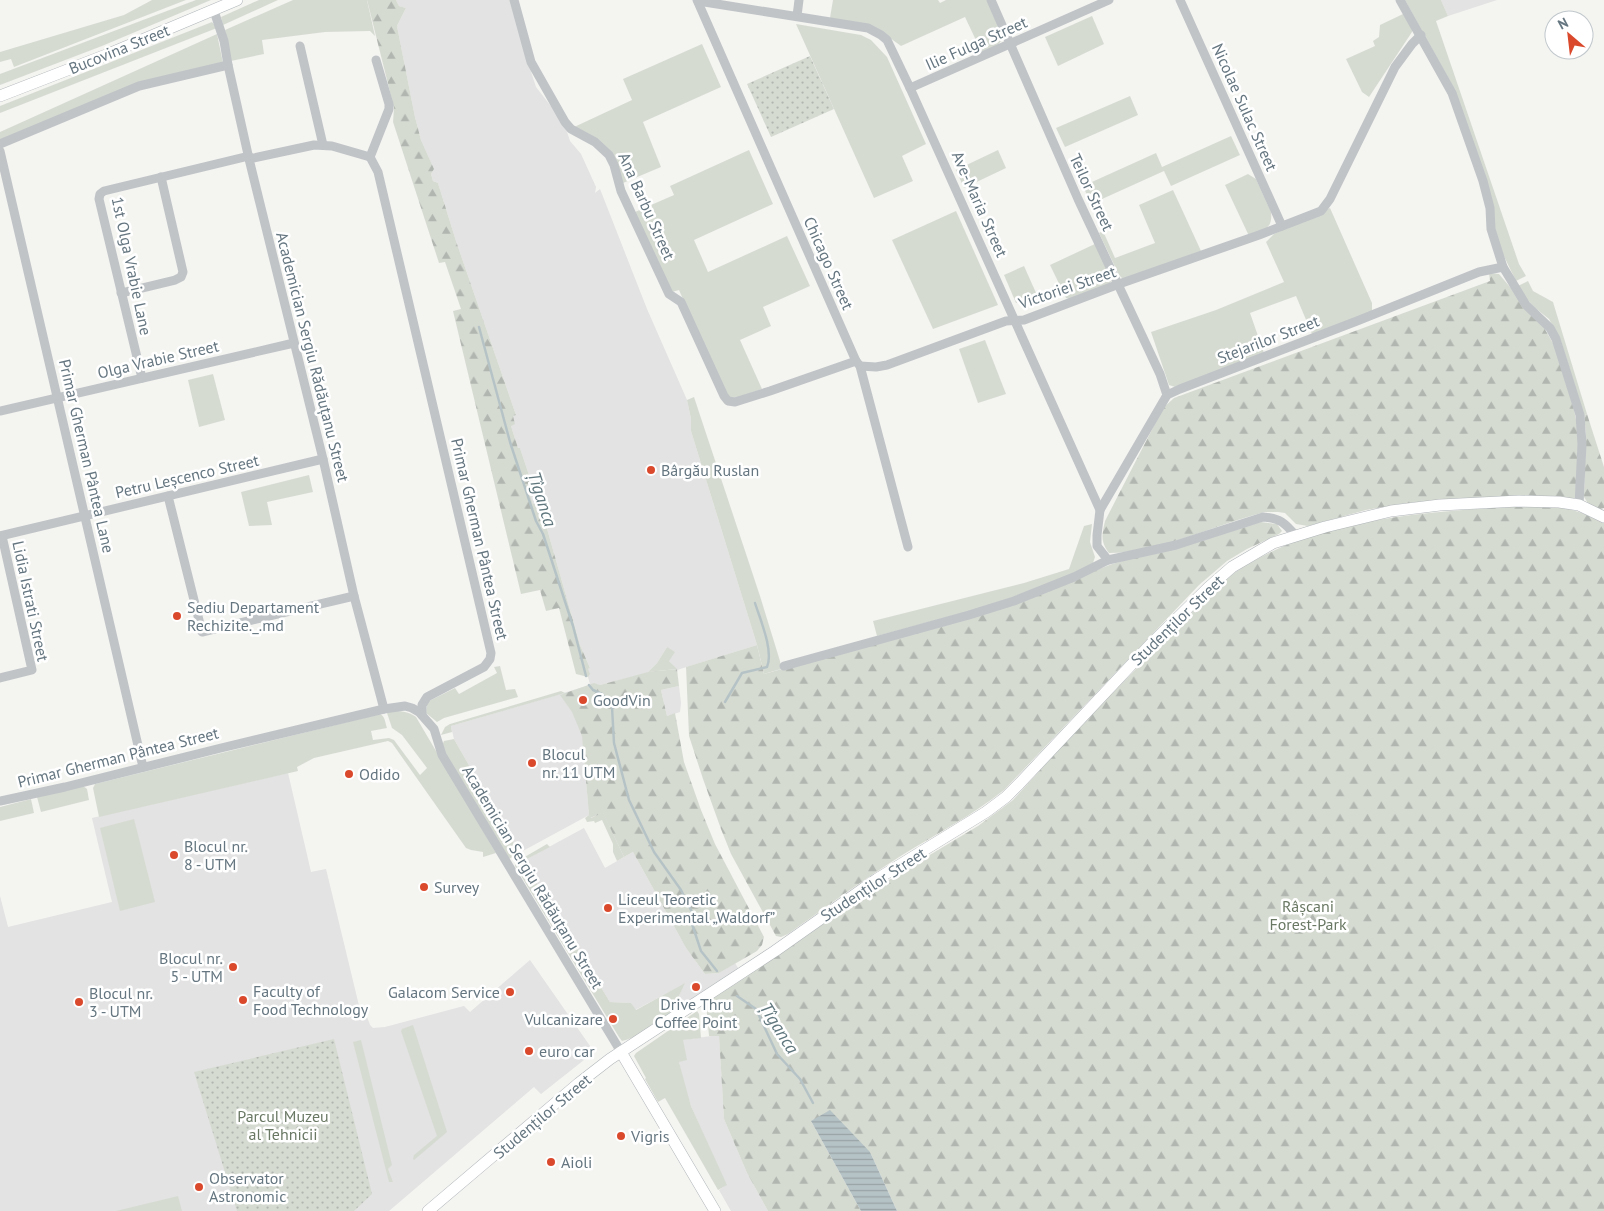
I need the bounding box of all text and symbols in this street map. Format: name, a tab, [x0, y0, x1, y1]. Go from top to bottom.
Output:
north arrow	[1544, 10, 1594, 60]
street label: Ilie Fulga Street	[922, 11, 1030, 74]
text: N	[1555, 13, 1571, 34]
street label: Bucovina Street	[66, 19, 173, 78]
street label: Nicolae Sulac Street	[1208, 40, 1282, 174]
street label: Ave-Maria Street	[948, 148, 1012, 260]
street label: Ana Barbu Street	[614, 149, 680, 263]
street label: Teilor Street	[1065, 150, 1119, 234]
street label: 1st Olga Vrabie Lane	[108, 195, 156, 337]
street label: Chicago Street	[800, 213, 859, 313]
street label: Academician Sergiu Rădăuțanu Street	[272, 230, 354, 485]
street label: Victoriei Street	[1015, 261, 1119, 313]
street label: Stejarilor Street	[1214, 310, 1322, 368]
street label: Olga Vrabie Street	[95, 335, 221, 383]
street label: Primar Gherman Pântea Lane	[55, 357, 119, 555]
street label: Primar Gherman Pântea Street	[447, 436, 513, 642]
street label: Petru Leșcenco Street	[113, 450, 261, 502]
place label: Bârgău Ruslan	[661, 460, 759, 480]
marker: Bârgău Ruslan	[645, 464, 657, 476]
water label: Țîganca	[523, 468, 562, 530]
street label: Lidia Istrati Street	[8, 539, 54, 664]
street label: Studenților Street	[1126, 570, 1228, 669]
place label: Sediu Departament Rechizite._.md	[187, 597, 320, 635]
marker: Sediu Departament Rechizite._.md	[171, 610, 183, 622]
place label: GoodVin	[593, 690, 651, 710]
marker: GoodVin	[577, 694, 589, 706]
street label: Primar Gherman Pântea Street	[15, 722, 221, 792]
place label: Blocul nr. 11 UTM	[542, 744, 615, 782]
marker: Blocul nr. 11 UTM	[526, 757, 538, 769]
street label: Academician Sergiu Rădăuțanu Street	[458, 762, 608, 993]
place label: Odido	[359, 764, 400, 784]
marker: Odido	[343, 768, 355, 780]
place label: Blocul nr. 8 - UTM	[184, 836, 248, 874]
street label: Studenților Street	[817, 842, 930, 925]
marker: Blocul nr. 8 - UTM	[168, 849, 180, 861]
place label: Survey	[434, 877, 480, 897]
marker: Survey	[418, 881, 430, 893]
place label: Liceul Teoretic Experimental „Waldorf”	[618, 889, 775, 927]
park label: Râșcani Forest-Park	[1269, 896, 1347, 934]
marker: Liceul Teoretic Experimental „Waldorf”	[602, 902, 614, 914]
place label: Blocul nr. 5 - UTM	[159, 948, 223, 986]
marker: Blocul nr. 5 - UTM	[227, 961, 239, 973]
place label: Faculty of Food Technology	[253, 981, 369, 1019]
marker: Drive Thru Coffee Point	[690, 981, 702, 993]
place label: Galacom Service	[388, 982, 500, 1002]
place label: Blocul nr. 3 - UTM	[89, 983, 153, 1021]
marker: Galacom Service	[504, 986, 516, 998]
marker: Faculty of Food Technology	[237, 994, 249, 1006]
place label: Drive Thru Coffee Point	[655, 994, 738, 1032]
marker: Blocul nr. 3 - UTM	[73, 996, 85, 1008]
water label: Țîganca	[755, 998, 804, 1058]
place label: Vulcanizare	[524, 1009, 603, 1029]
marker: Vulcanizare	[607, 1013, 619, 1025]
place label: euro car	[539, 1041, 595, 1061]
marker: euro car	[523, 1045, 535, 1057]
street label: Studenților Street	[489, 1069, 595, 1163]
park label: Parcul Muzeu al Tehnicii	[237, 1106, 329, 1144]
place label: Vigris	[630, 1126, 670, 1146]
marker: Vigris	[615, 1130, 627, 1142]
place label: Aioli	[561, 1152, 592, 1172]
marker: Aioli	[545, 1156, 557, 1168]
place label: Observator Astronomic	[209, 1168, 286, 1206]
marker: Observator Astronomic	[193, 1181, 205, 1193]

